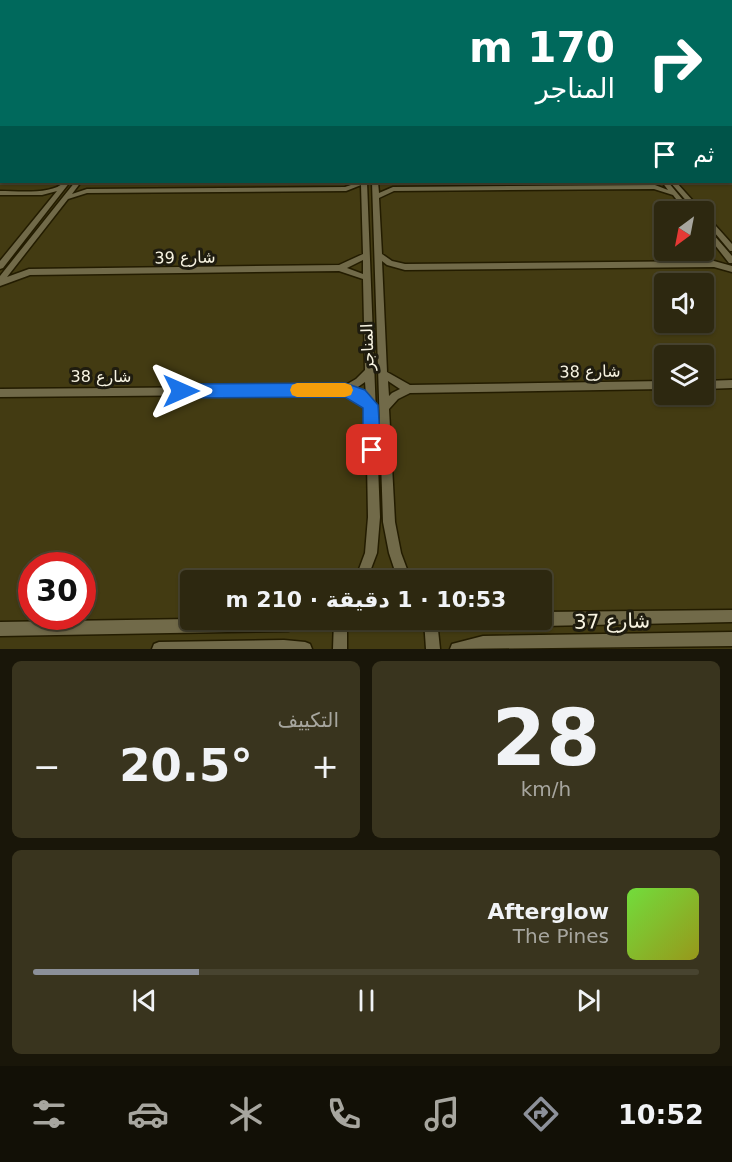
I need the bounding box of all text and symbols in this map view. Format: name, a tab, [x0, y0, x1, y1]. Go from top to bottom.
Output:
text: 170 m	[469, 23, 615, 72]
icon: right	[636, 24, 714, 102]
text: المناجر	[536, 73, 615, 104]
icon: arrive	[648, 138, 681, 171]
text: ثم	[693, 142, 714, 167]
north arrow	[654, 201, 714, 261]
map controls	[654, 201, 714, 405]
street label: شارع 39	[154, 247, 216, 269]
button: sound	[654, 273, 714, 333]
street label: المناجر	[357, 323, 379, 372]
button: layers	[654, 345, 714, 405]
position arrow	[149, 359, 213, 423]
street label: شارع 38	[559, 361, 621, 383]
street label: شارع 38	[71, 367, 132, 387]
pin	[346, 424, 397, 475]
icon: arrive	[355, 433, 388, 466]
speed limit sign: 30	[18, 552, 96, 630]
text: 10:53 · 1 دقيقة · 210 m	[226, 587, 506, 612]
street label: شارع 37	[574, 608, 650, 634]
text: 28	[492, 693, 600, 783]
text: التكييف	[277, 708, 339, 732]
text: 20.5°	[119, 739, 253, 792]
text: −	[33, 747, 61, 786]
text: +	[311, 747, 339, 786]
text: km/h	[521, 777, 571, 801]
text: Afterglow	[487, 899, 609, 924]
text: The Pines	[513, 924, 609, 948]
icon: previous	[128, 984, 161, 1017]
icon: pause	[350, 984, 383, 1017]
icon: next	[572, 984, 605, 1017]
icon: filters	[28, 1093, 70, 1135]
icon: car	[127, 1093, 169, 1135]
icon: climate	[225, 1093, 267, 1135]
icon: phone	[323, 1093, 365, 1135]
icon: music	[421, 1093, 463, 1135]
icon: directions	[520, 1093, 562, 1135]
text: 10:52	[618, 1099, 704, 1130]

